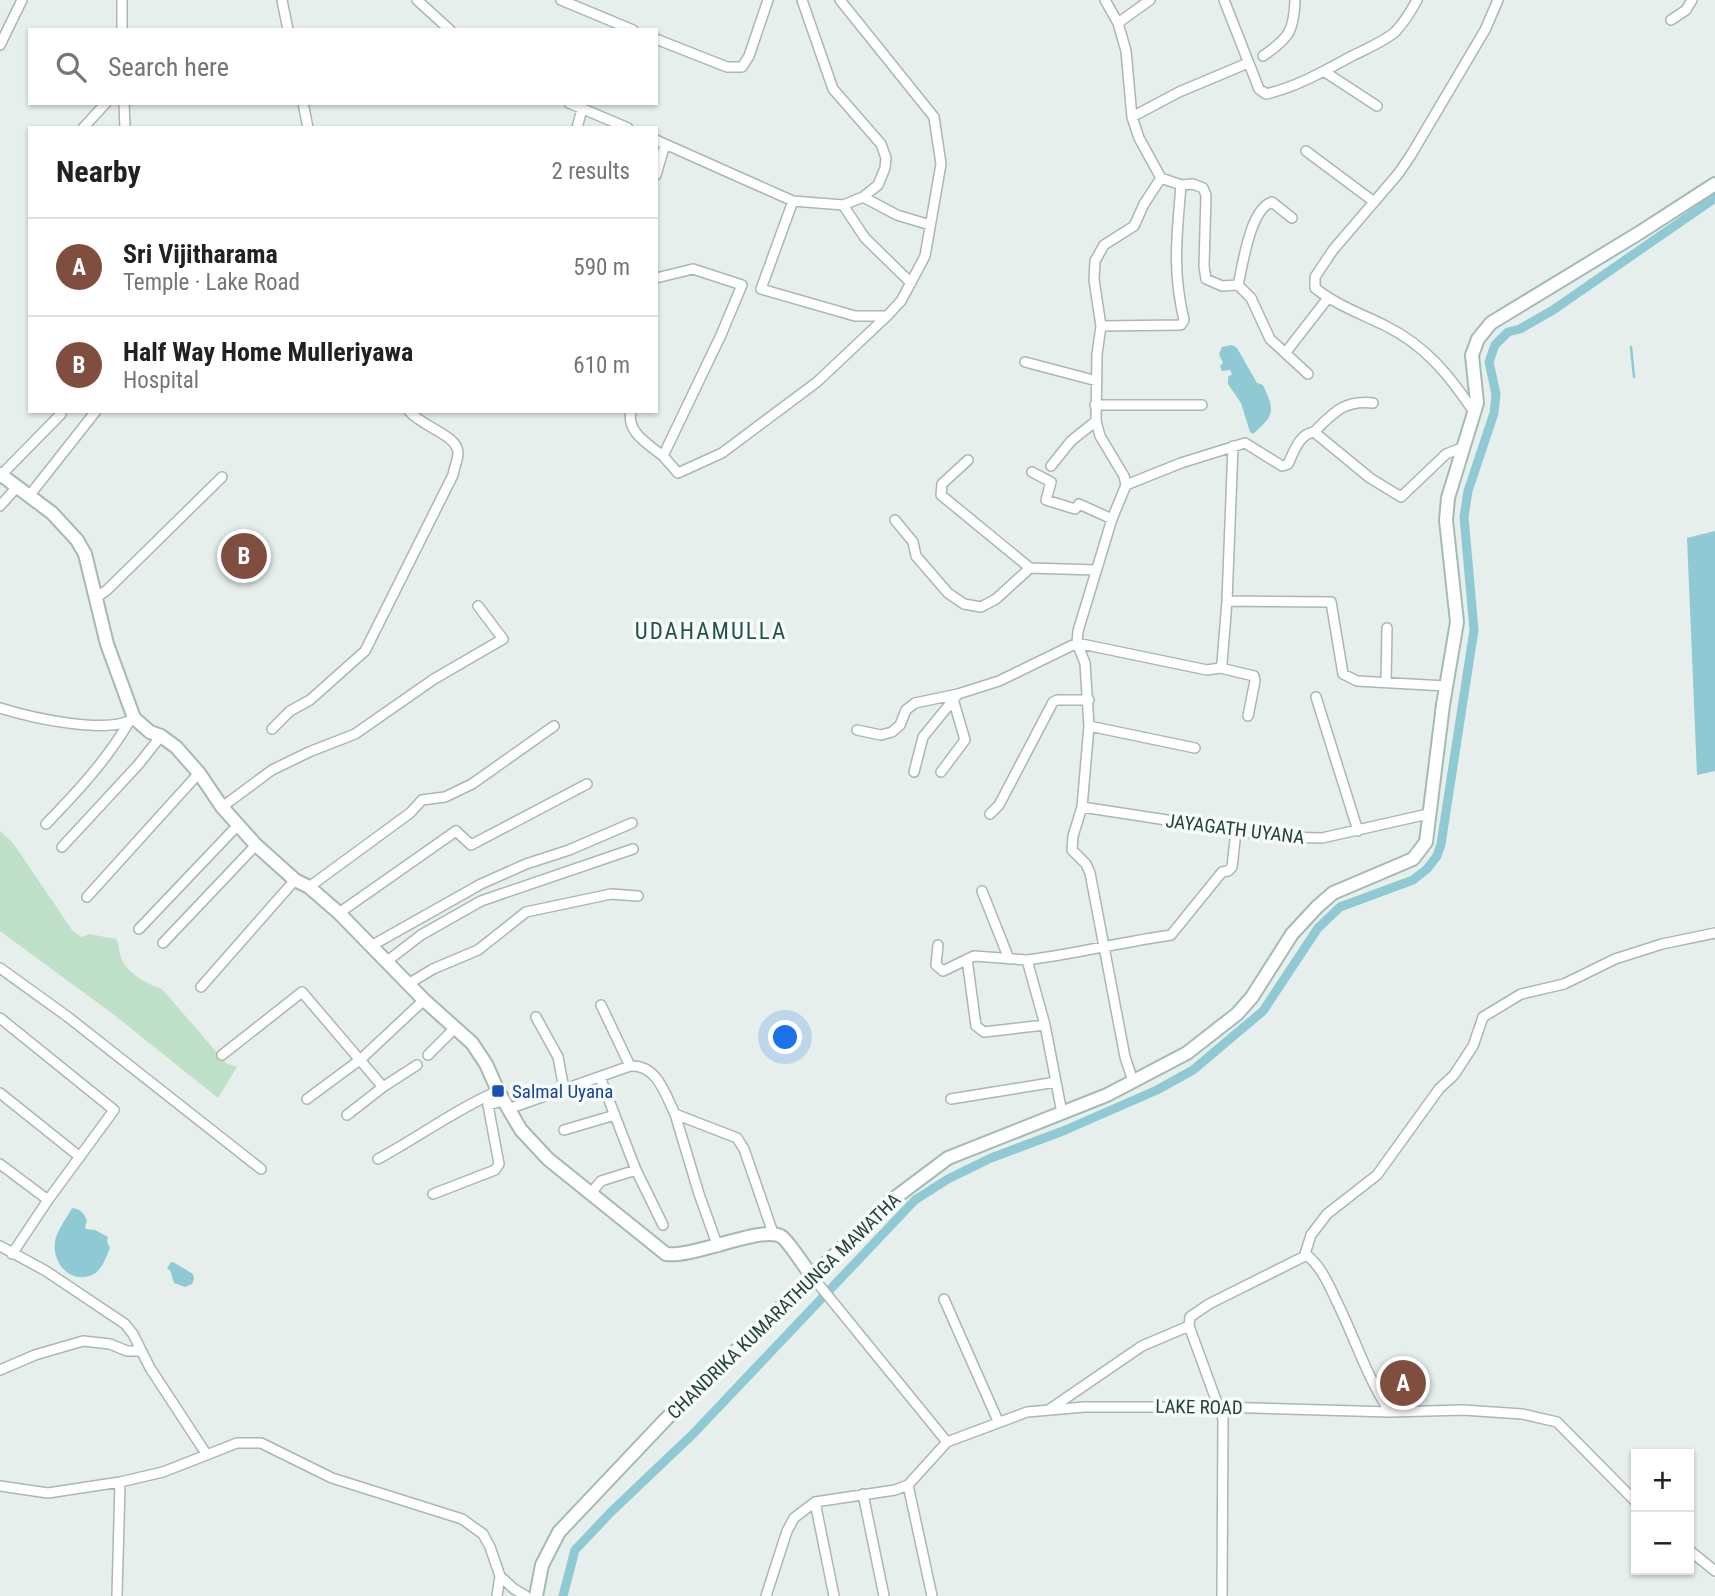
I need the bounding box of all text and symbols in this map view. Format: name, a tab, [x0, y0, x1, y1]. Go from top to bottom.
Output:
search box	[28, 28, 658, 105]
icon: search	[52, 48, 90, 86]
text: Search here	[108, 52, 229, 82]
text: Nearby	[56, 154, 141, 189]
text: 2 results	[552, 158, 630, 185]
text: Sri Vijitharama	[123, 239, 278, 269]
text: A	[72, 254, 86, 281]
text: 590 m	[573, 254, 630, 281]
text: Temple · Lake Road	[123, 269, 300, 296]
text: Half Way Home Mulleriyawa	[123, 337, 413, 367]
text: B	[73, 352, 85, 379]
text: 610 m	[573, 352, 630, 379]
text: Hospital	[123, 367, 199, 394]
pin: B	[221, 530, 267, 582]
district label: UDAHAMULLA	[635, 618, 787, 645]
street label: JAYAGATH UYANA	[1164, 809, 1306, 849]
your location	[768, 1020, 802, 1054]
place label: Salmal Uyana	[512, 1080, 613, 1103]
marker: Salmal Uyana	[490, 1083, 506, 1099]
street label: CHANDRIKA KUMARATHUNGA MAWATHA	[663, 1188, 905, 1424]
pin: A	[1380, 1357, 1426, 1409]
street label: LAKE ROAD	[1155, 1395, 1243, 1419]
map controls	[1631, 1449, 1694, 1575]
button: +	[1631, 1449, 1694, 1512]
button: −	[1631, 1512, 1694, 1575]

